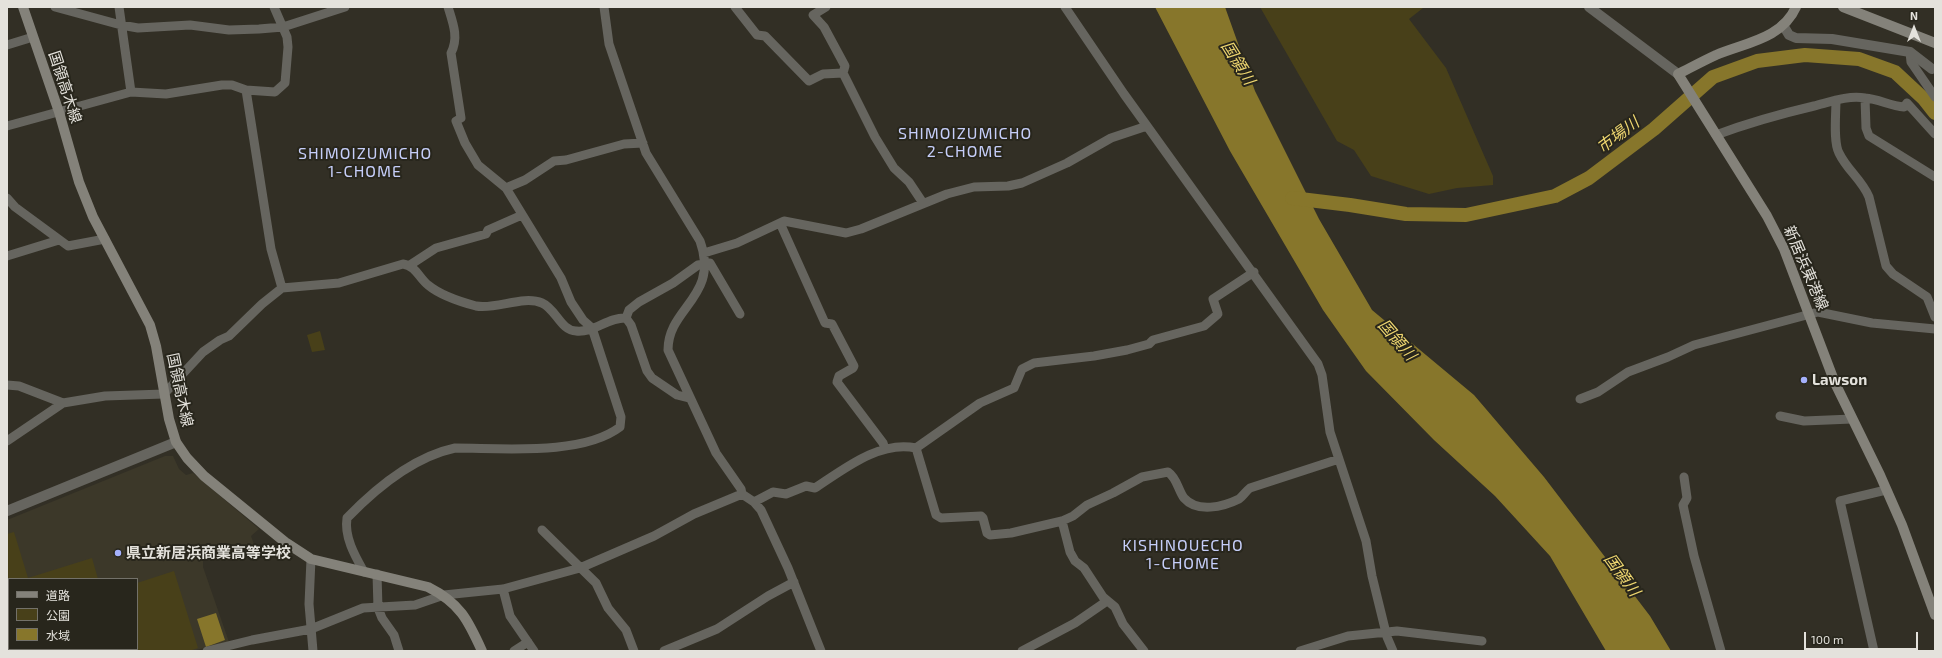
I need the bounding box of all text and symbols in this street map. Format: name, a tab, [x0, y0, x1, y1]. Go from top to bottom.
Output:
north arrow	[1894, 8, 1934, 48]
text: N	[1910, 9, 1918, 22]
water label: 国領川	[1217, 38, 1259, 88]
street label: 国領高木線	[45, 49, 85, 125]
water label: 市場川	[1593, 113, 1643, 157]
district label: SHIMOIZUMICHO 2-CHOME	[898, 124, 1032, 162]
district label: SHIMOIZUMICHO 1-CHOME	[298, 144, 432, 182]
street label: 新居浜東港線	[1780, 223, 1832, 313]
water label: 国領川	[1374, 316, 1420, 364]
street label: 国領高木線	[163, 351, 197, 429]
place label: Lawson	[1812, 371, 1867, 389]
marker: Lawson	[1799, 375, 1809, 385]
district label: KISHINOUECHO 1-CHOME	[1122, 536, 1244, 574]
place label: 県立新居浜商業高等学校	[126, 544, 291, 562]
marker: 県立新居浜商業高等学校	[113, 548, 123, 558]
water label: 国領川	[1600, 550, 1644, 600]
legend	[8, 578, 138, 650]
text: 道路	[46, 588, 70, 602]
text: 公園	[46, 608, 70, 622]
scale bar	[1806, 624, 1920, 650]
text: 水域	[46, 628, 70, 642]
text: 100 m	[1811, 632, 1843, 646]

